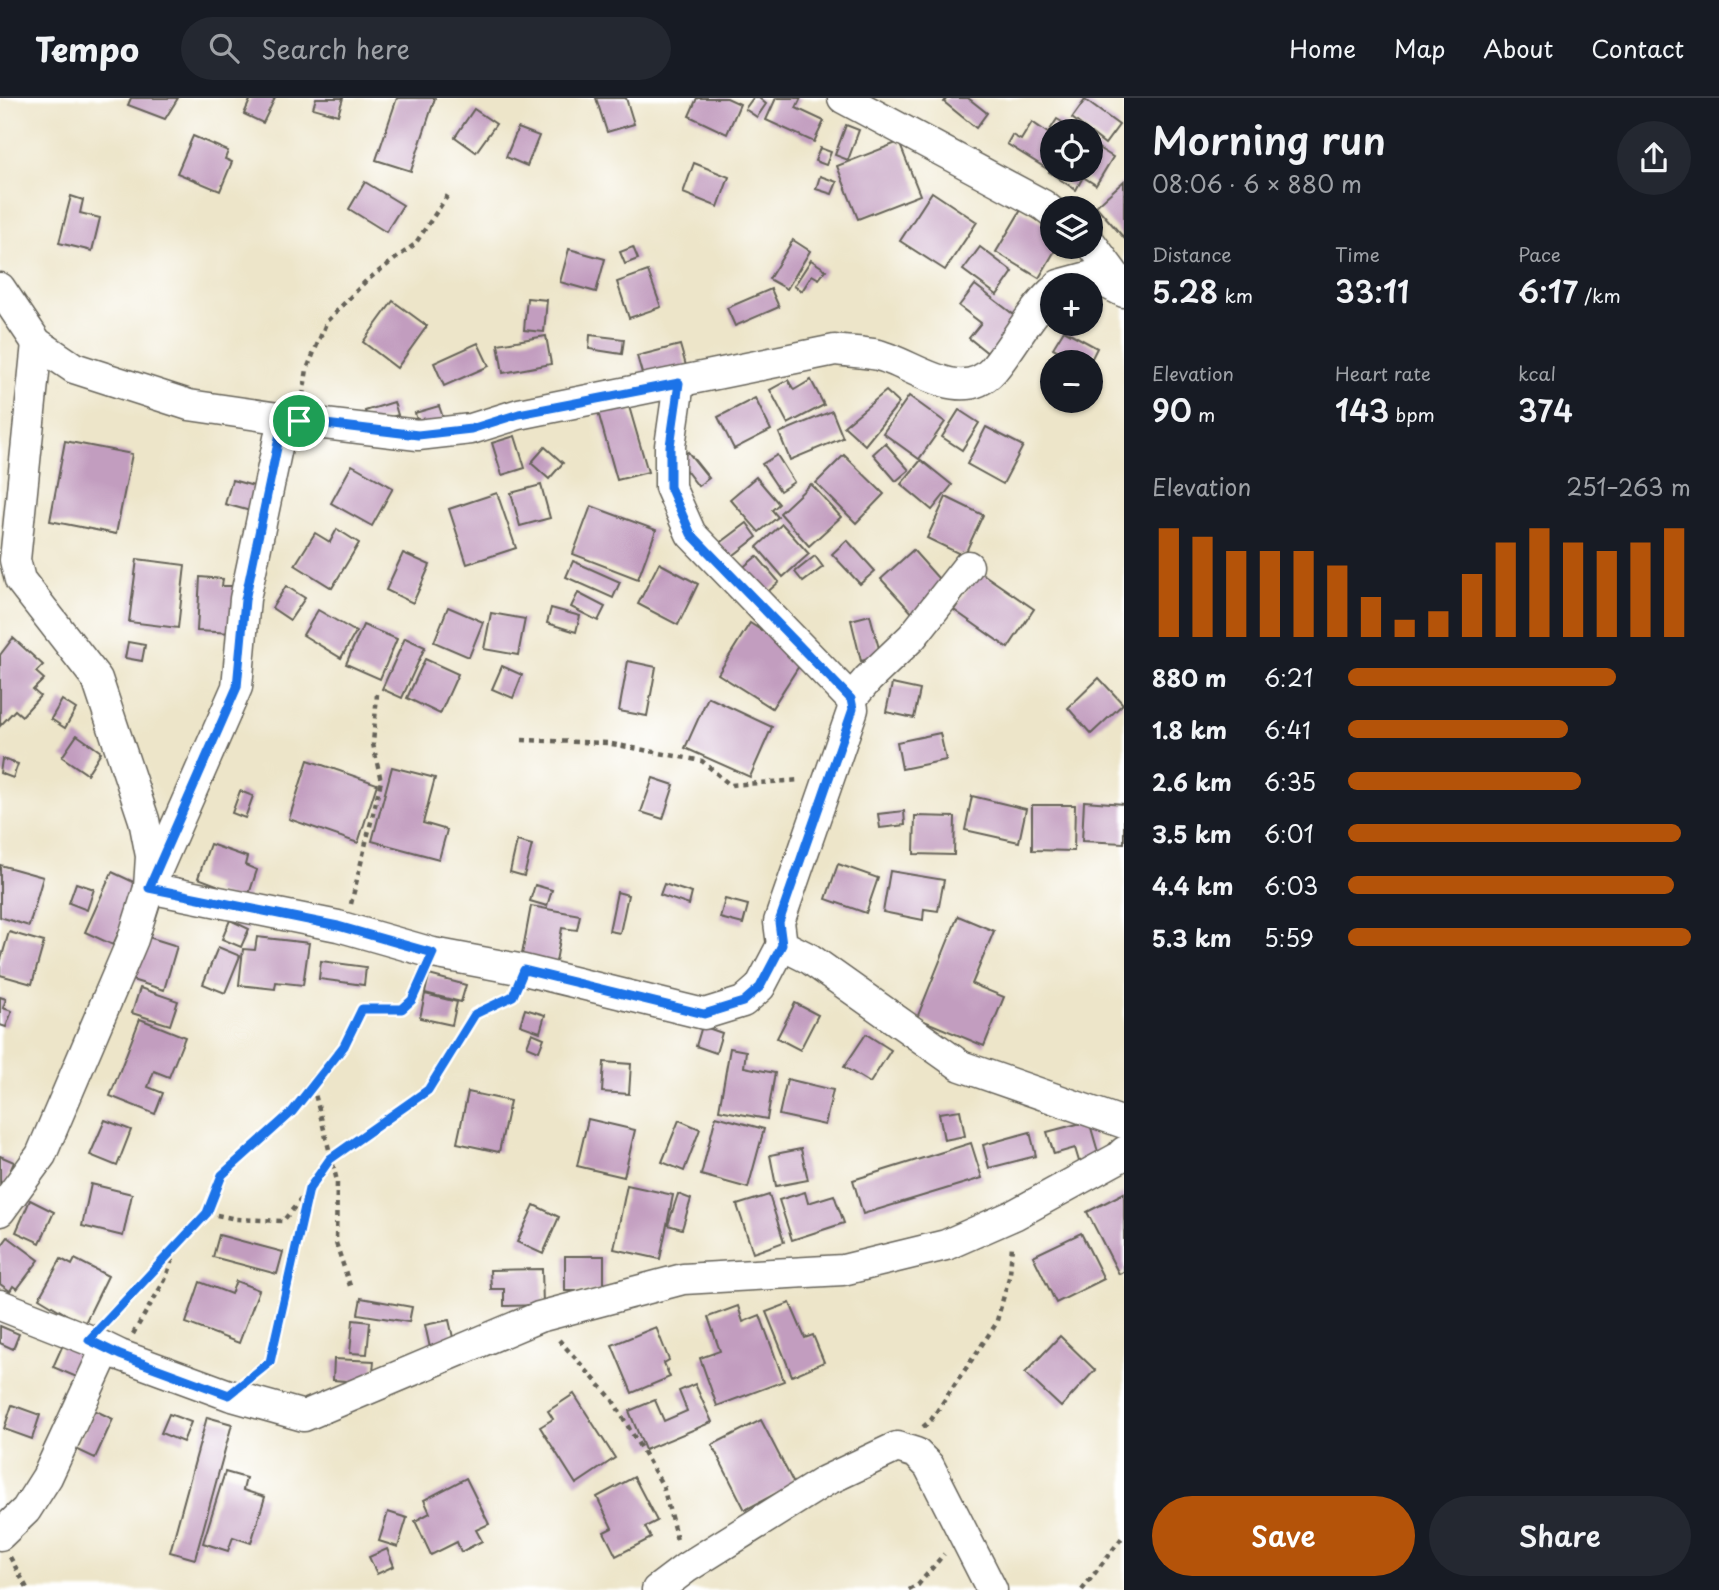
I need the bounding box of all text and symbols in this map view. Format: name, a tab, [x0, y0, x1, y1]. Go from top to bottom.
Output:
search box	[181, 17, 671, 80]
text: Tempo	[35, 23, 139, 73]
icon: search	[205, 29, 243, 67]
text: Search here	[261, 29, 410, 68]
text: Home	[1289, 30, 1356, 66]
text: Map	[1394, 30, 1445, 66]
text: About	[1483, 30, 1553, 66]
text: Contact	[1591, 30, 1684, 66]
text: Morning run	[1152, 111, 1386, 168]
map controls	[1040, 119, 1103, 413]
button: locate	[1040, 119, 1103, 182]
button: share	[1617, 121, 1691, 195]
text: 08:06 · 6 × 880 m	[1152, 166, 1362, 201]
button: layers	[1040, 196, 1103, 259]
text: Distance	[1152, 240, 1232, 268]
text: Time	[1335, 240, 1380, 268]
text: Pace	[1518, 240, 1561, 268]
text: 5.28	[1152, 268, 1218, 313]
text: 33:11	[1335, 268, 1410, 313]
text: 6:17	[1518, 268, 1578, 313]
button: +	[1040, 273, 1103, 336]
text: km	[1218, 281, 1253, 309]
text: /km	[1578, 281, 1621, 309]
button: −	[1040, 350, 1103, 413]
text: Elevation	[1152, 359, 1234, 387]
text: Heart rate	[1335, 359, 1431, 387]
text: kcal	[1518, 359, 1556, 387]
text: 90	[1152, 387, 1192, 432]
text: 143	[1335, 387, 1389, 432]
text: 374	[1518, 387, 1573, 432]
pin	[269, 391, 329, 451]
text: m	[1192, 400, 1215, 428]
text: bpm	[1389, 400, 1435, 428]
icon: arrive	[280, 402, 318, 440]
text: Elevation	[1152, 469, 1251, 504]
text: 251–263 m	[1566, 469, 1691, 504]
text: 880 m	[1152, 660, 1227, 695]
text: 6:21	[1264, 660, 1313, 695]
text: 1.8 km	[1152, 712, 1227, 747]
text: 6:41	[1264, 712, 1311, 747]
text: 2.6 km	[1152, 764, 1232, 799]
text: 6:35	[1264, 764, 1316, 799]
text: 3.5 km	[1152, 816, 1232, 851]
text: 6:01	[1264, 816, 1314, 851]
text: 4.4 km	[1152, 868, 1233, 903]
text: 6:03	[1264, 868, 1318, 903]
text: 5.3 km	[1152, 920, 1232, 955]
text: 5:59	[1264, 920, 1314, 955]
button: Save	[1152, 1496, 1415, 1576]
button: Share	[1429, 1496, 1691, 1576]

